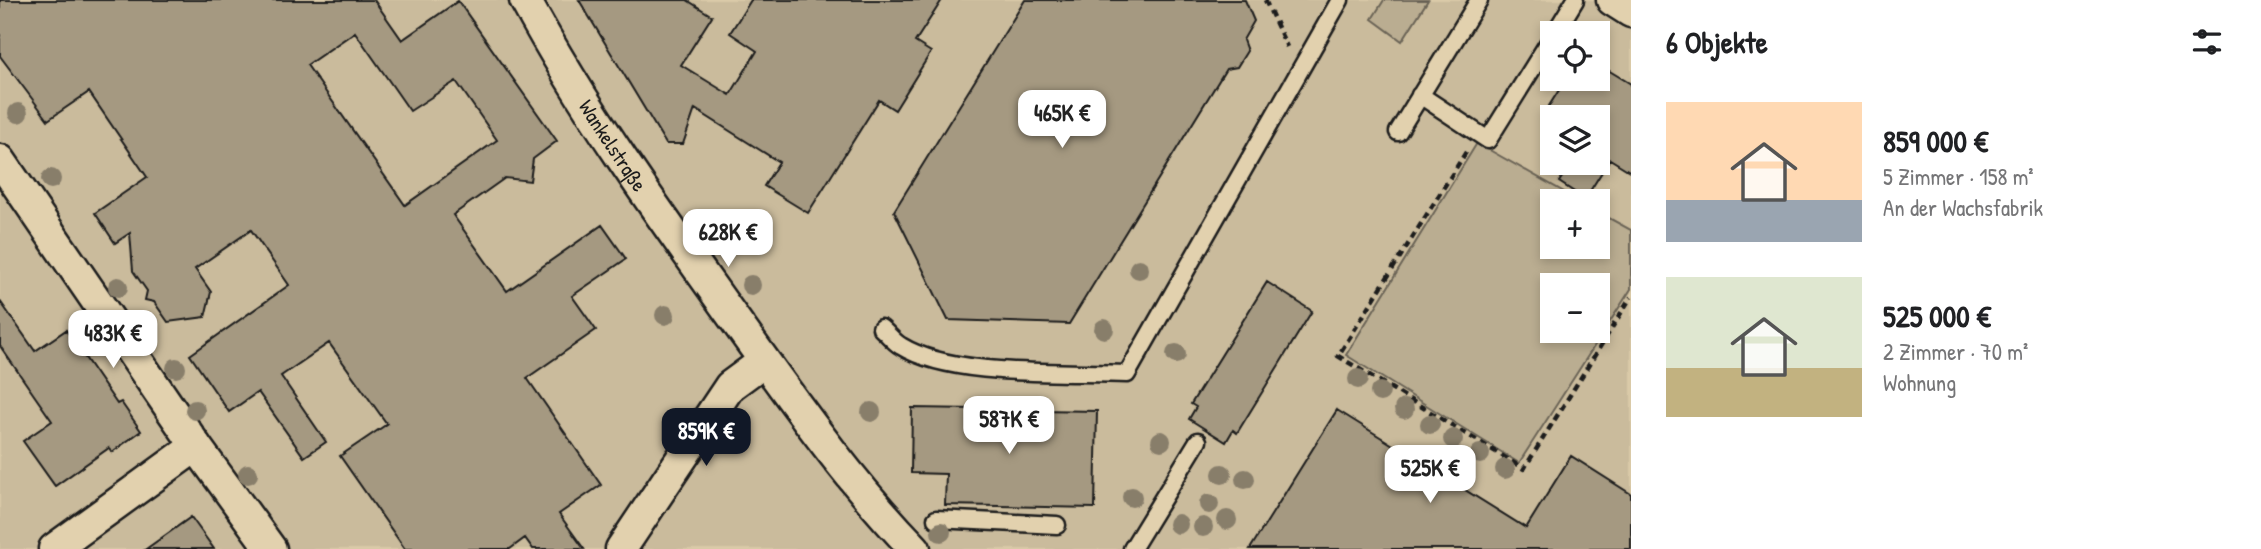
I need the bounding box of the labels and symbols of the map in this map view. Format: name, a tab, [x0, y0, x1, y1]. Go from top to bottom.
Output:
pin: 465K €	[1005, 90, 1119, 150]
street label: Wankelstraße	[572, 94, 654, 197]
pin: 628K €	[671, 210, 785, 269]
pin: 483K €	[56, 310, 170, 370]
pin: 587K €	[952, 396, 1066, 456]
pin: 859K €	[649, 408, 763, 468]
pin: 525K €	[1373, 446, 1487, 505]

